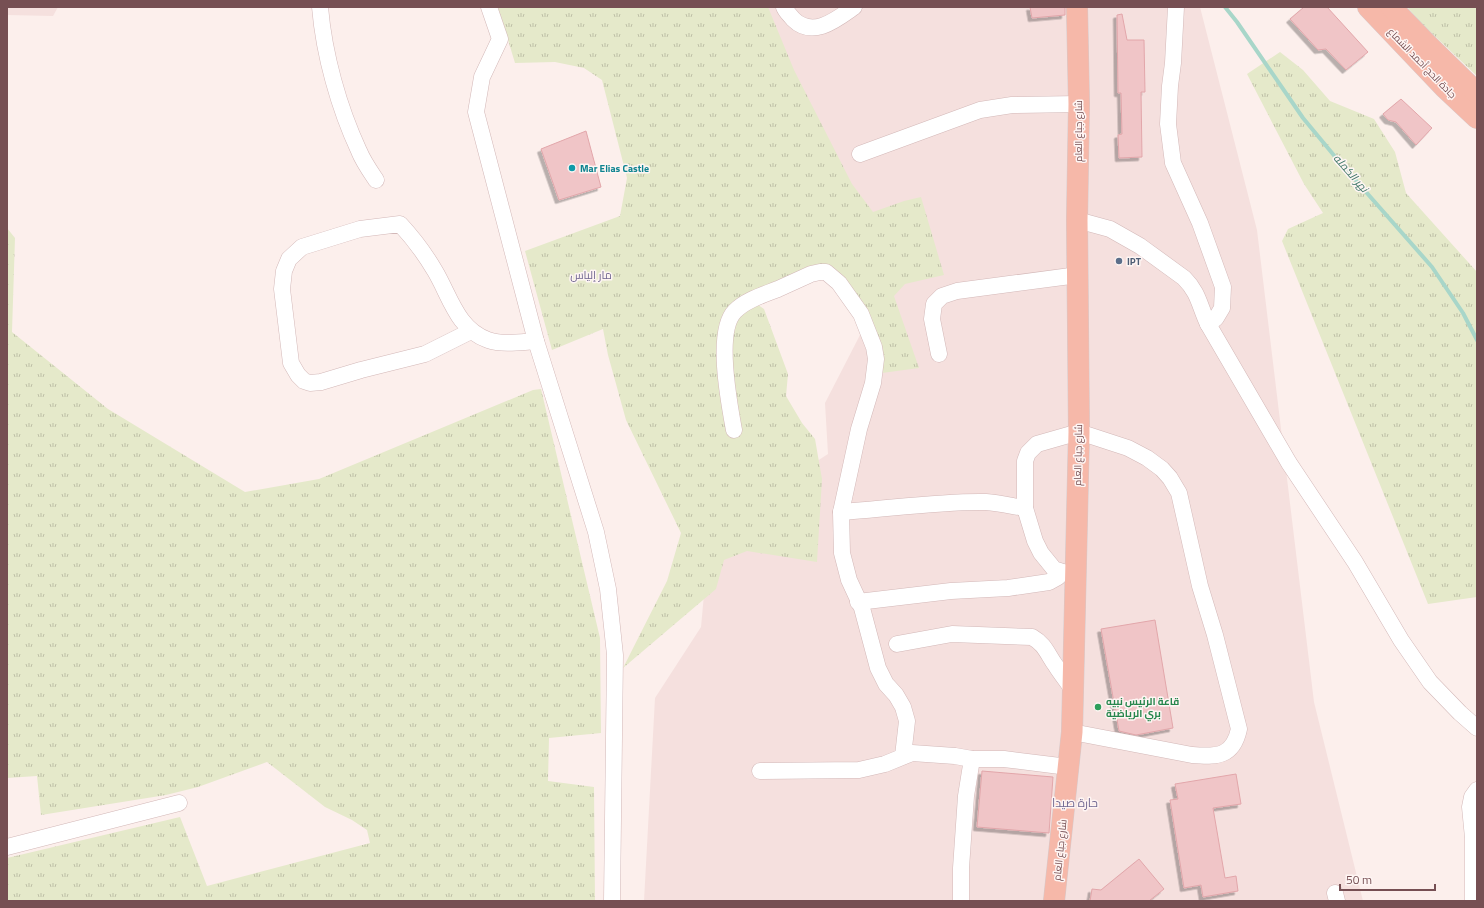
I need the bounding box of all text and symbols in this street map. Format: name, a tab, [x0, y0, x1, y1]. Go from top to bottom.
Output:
street label: جادة الحج أحمد الشماع	[1384, 24, 1460, 102]
street label: شارع جباع العام	[1071, 100, 1086, 162]
water label: نهر الكمله	[1330, 150, 1373, 197]
place label: Mar Elias Castle	[580, 161, 649, 176]
marker: Mar Elias Castle	[567, 163, 577, 173]
place label: IPT	[1127, 254, 1142, 269]
marker: IPT	[1114, 256, 1124, 266]
district label: مار إلياس	[570, 267, 612, 283]
street label: شارع جباع العام	[1070, 424, 1086, 486]
place label: قاعة الرئيس نبيه بري الرياضية	[1106, 694, 1179, 722]
marker: قاعة الرئيس نبيه بري الرياضية	[1093, 702, 1103, 712]
district label: حارة صيدا	[1052, 793, 1098, 812]
street label: شارع جباع العام	[1049, 819, 1071, 881]
scale bar	[1340, 866, 1435, 892]
text: 50 m	[1346, 870, 1372, 889]

